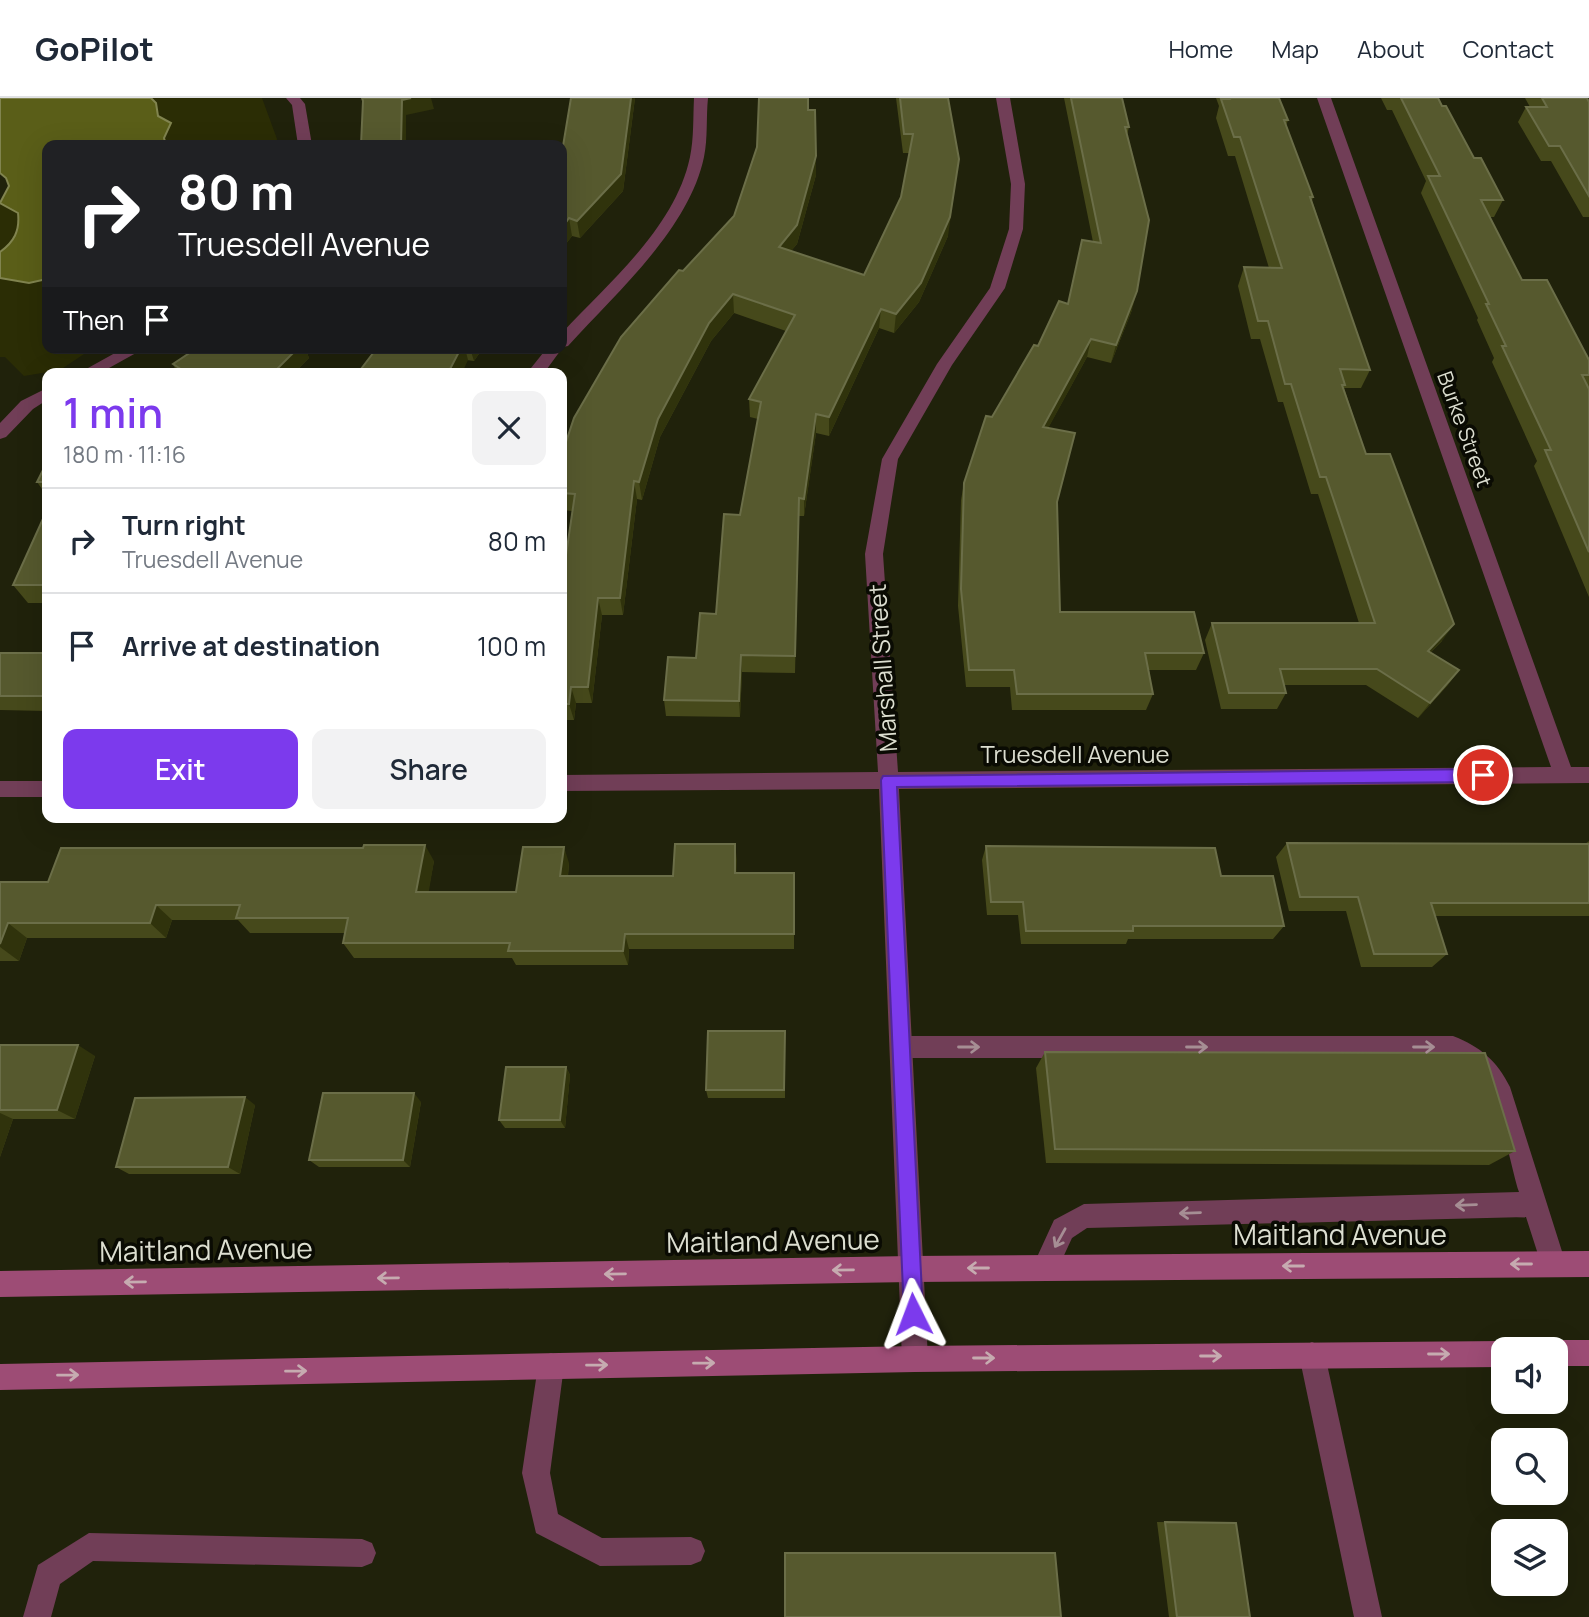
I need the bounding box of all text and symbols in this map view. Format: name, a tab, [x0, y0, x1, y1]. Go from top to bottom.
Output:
text: GoPilot	[35, 26, 154, 71]
text: Home	[1168, 32, 1233, 65]
text: Map	[1271, 32, 1319, 65]
text: About	[1357, 32, 1425, 65]
text: Contact	[1463, 32, 1554, 65]
text: 80 m	[178, 158, 294, 225]
icon: right	[63, 168, 154, 259]
text: Truesdell Avenue	[178, 222, 430, 266]
icon: arrive	[138, 301, 176, 339]
text: Then	[63, 302, 124, 338]
street label: Burke Street	[1431, 367, 1499, 491]
text: 1 min	[63, 383, 163, 441]
button: close	[472, 391, 546, 465]
text: 180 m · 11:16	[63, 438, 186, 470]
text: Turn right	[122, 507, 246, 543]
icon: right	[63, 522, 101, 560]
text: 80 m	[488, 523, 546, 559]
text: Truesdell Avenue	[122, 543, 303, 575]
street label: Marshall Street	[860, 583, 904, 753]
icon: arrive	[63, 627, 101, 665]
text: Arrive at destination	[122, 628, 380, 664]
text: 100 m	[477, 628, 546, 664]
button: Exit	[63, 729, 298, 809]
button: Share	[312, 729, 546, 809]
street label: Truesdell Avenue	[980, 737, 1170, 770]
pin	[1453, 745, 1513, 805]
icon: arrive	[1464, 756, 1502, 794]
one-way arrow	[958, 1040, 981, 1054]
one-way arrow	[1185, 1040, 1208, 1054]
one-way arrow	[1413, 1040, 1436, 1054]
one-way arrow	[1455, 1199, 1478, 1212]
one-way arrow	[1179, 1206, 1202, 1220]
street label: Maitland Avenue	[1233, 1215, 1447, 1253]
street label: Maitland Avenue	[666, 1219, 880, 1261]
one-way arrow	[1053, 1227, 1067, 1247]
street label: Maitland Avenue	[99, 1228, 313, 1270]
one-way arrow	[1510, 1257, 1533, 1271]
one-way arrow	[1282, 1259, 1305, 1273]
one-way arrow	[967, 1261, 990, 1275]
one-way arrow	[832, 1263, 855, 1277]
one-way arrow	[604, 1267, 627, 1281]
one-way arrow	[377, 1271, 400, 1285]
one-way arrow	[124, 1275, 147, 1289]
position arrow	[876, 1277, 950, 1351]
map controls	[1491, 1337, 1568, 1596]
button: sound	[1491, 1337, 1568, 1414]
one-way arrow	[1427, 1347, 1450, 1361]
one-way arrow	[1199, 1349, 1222, 1363]
one-way arrow	[972, 1351, 995, 1365]
one-way arrow	[692, 1356, 715, 1370]
one-way arrow	[585, 1358, 608, 1372]
one-way arrow	[284, 1364, 307, 1378]
one-way arrow	[56, 1368, 79, 1382]
button: search	[1491, 1428, 1568, 1505]
button: layers	[1491, 1519, 1568, 1596]

